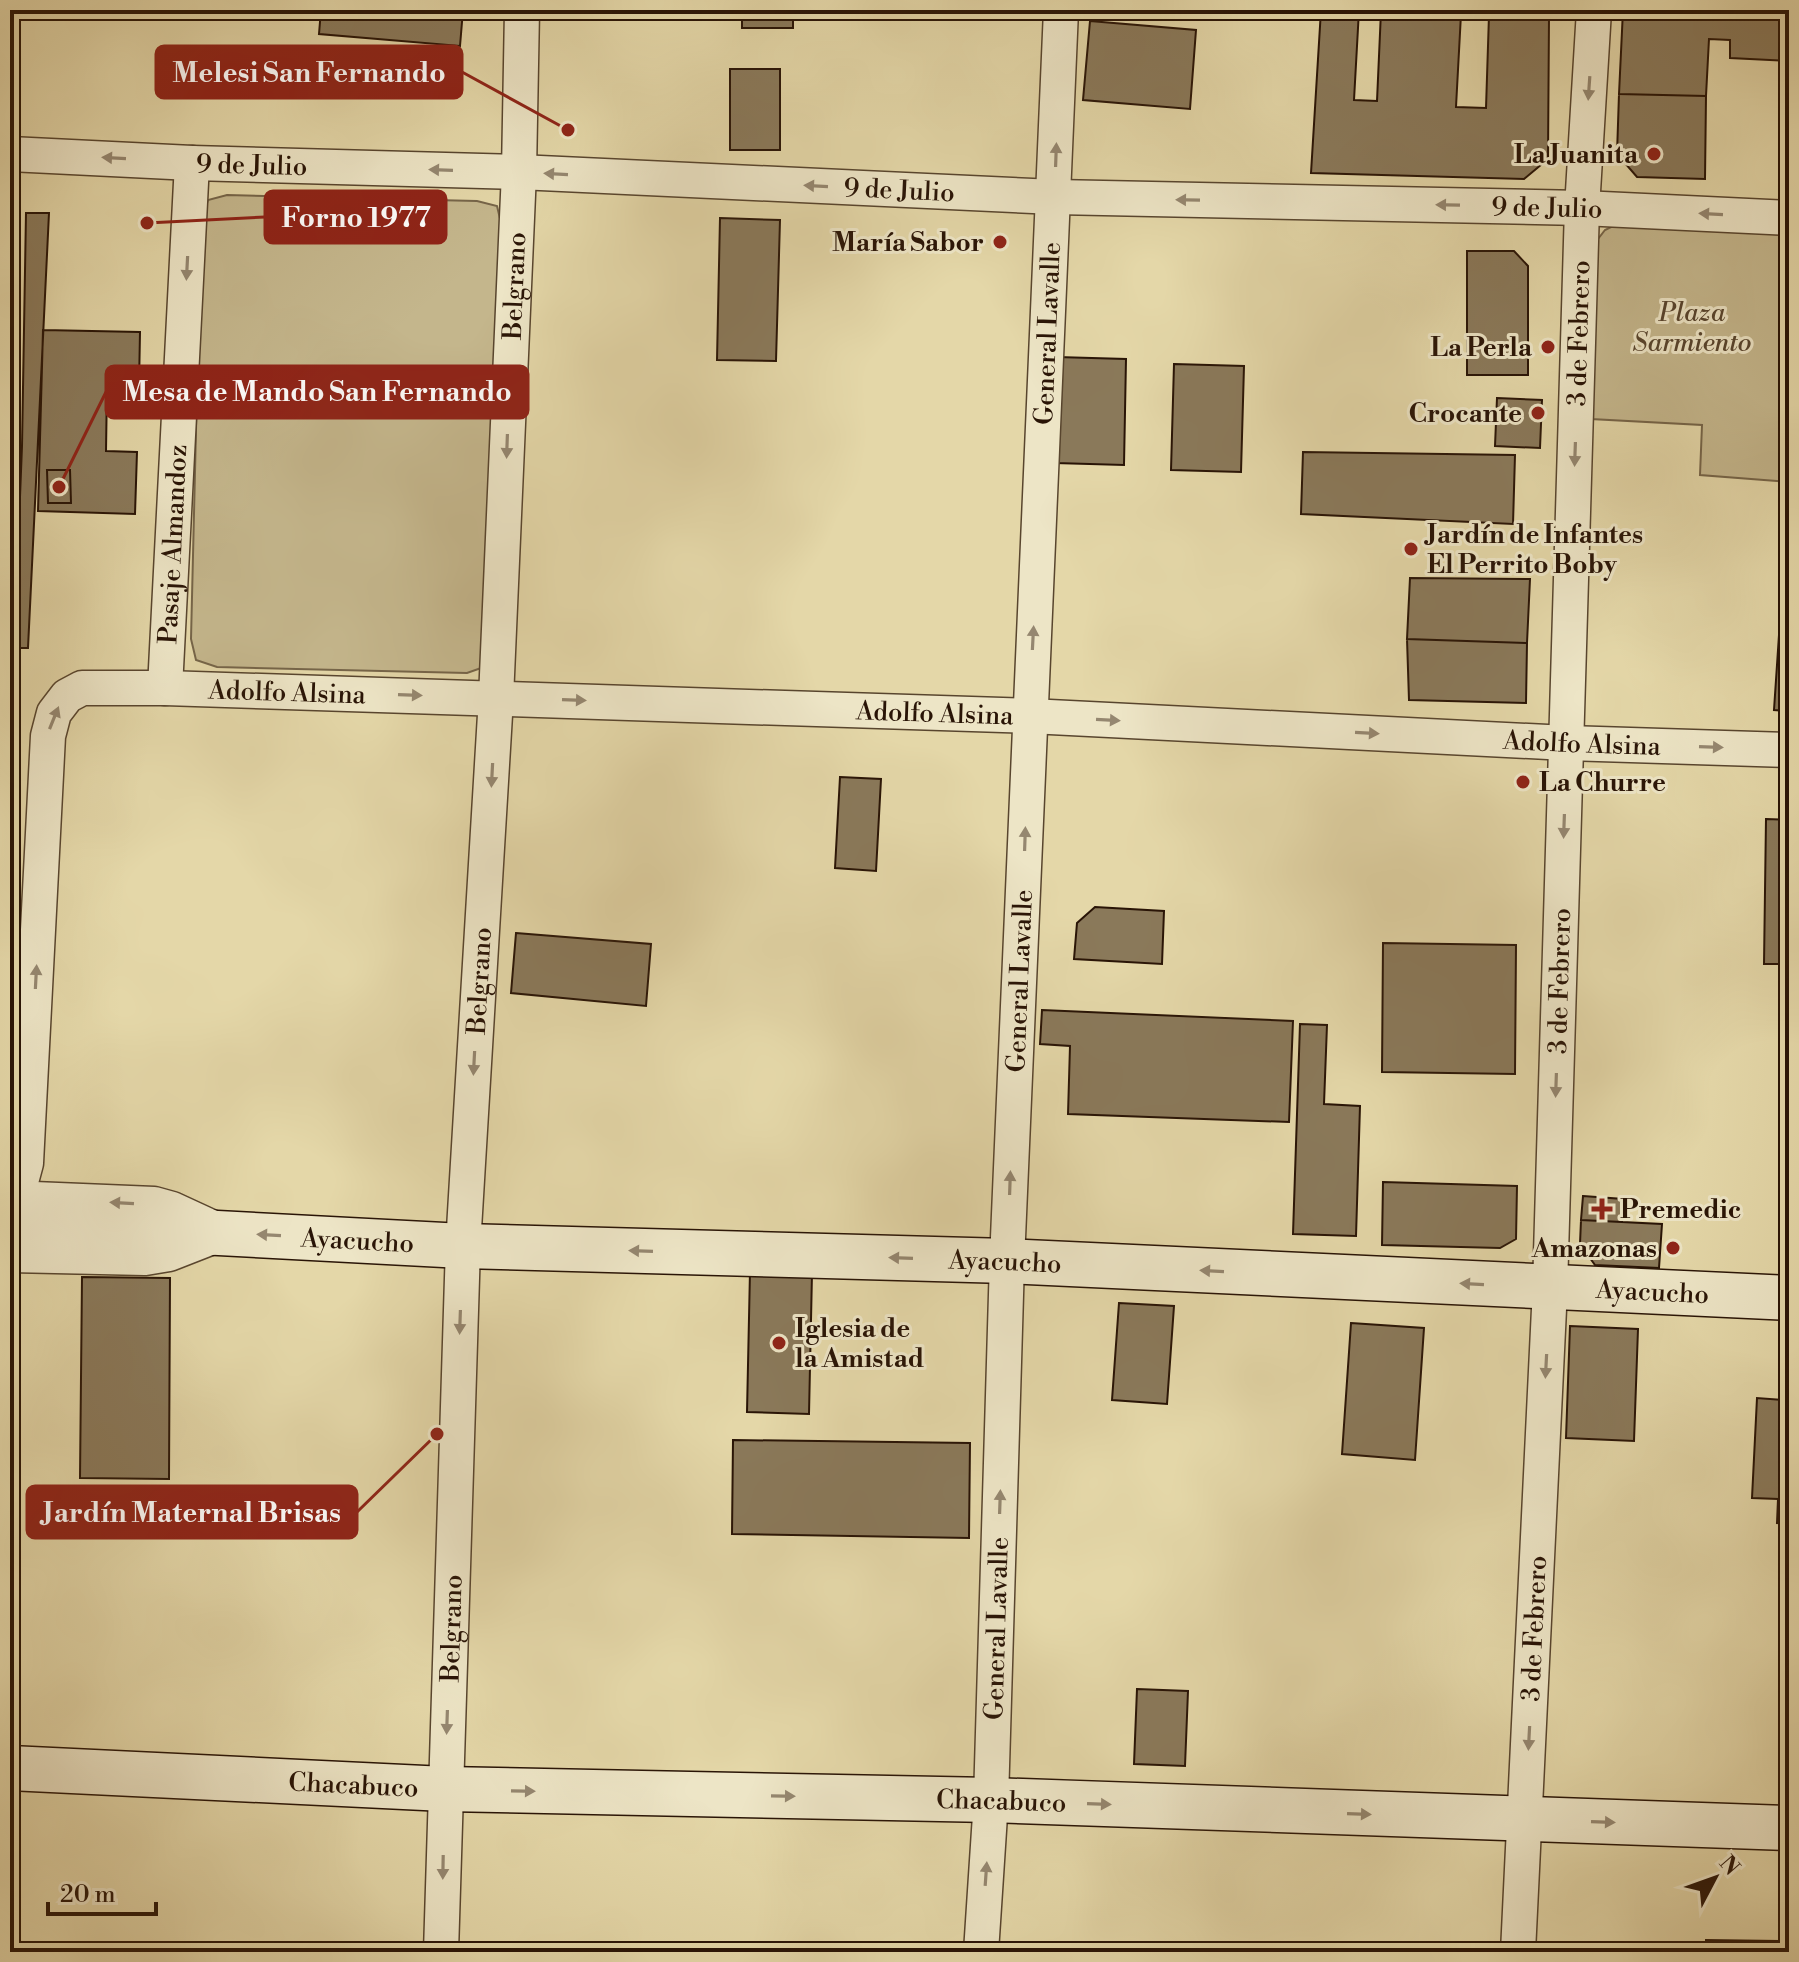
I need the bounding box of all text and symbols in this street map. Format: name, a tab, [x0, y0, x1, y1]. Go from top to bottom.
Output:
callout: Melesi San Fernando	[156, 46, 462, 98]
text: Melesi San Fernando	[172, 56, 446, 91]
one-way arrow	[1582, 76, 1595, 101]
place label: La Juanita	[1514, 139, 1639, 171]
one-way arrow	[1050, 142, 1063, 167]
marker: La Juanita	[1645, 145, 1663, 163]
street label: 9 de Julio	[196, 148, 308, 183]
one-way arrow	[101, 151, 126, 164]
one-way arrow	[428, 163, 453, 176]
one-way arrow	[543, 167, 568, 180]
street label: 9 de Julio	[843, 172, 956, 209]
one-way arrow	[803, 179, 828, 192]
callout: Forno 1977	[265, 191, 446, 243]
street label: 9 de Julio	[1491, 191, 1603, 226]
one-way arrow	[1175, 193, 1200, 206]
one-way arrow	[1435, 199, 1460, 211]
text: Forno 1977	[281, 201, 431, 236]
one-way arrow	[1698, 208, 1723, 221]
place label: María Sabor	[832, 227, 984, 259]
street label: Belgrano	[497, 231, 533, 341]
marker: María Sabor	[991, 233, 1009, 251]
street label: General Lavalle	[1028, 241, 1068, 426]
one-way arrow	[180, 256, 193, 281]
street label: 3 de Febrero	[1561, 260, 1597, 407]
park label: Plaza Sarmiento	[1633, 297, 1751, 359]
place label: La Perla	[1430, 332, 1533, 364]
marker: La Perla	[1539, 338, 1557, 356]
callout: Mesa de Mando San Fernando	[106, 366, 528, 418]
text: Mesa de Mando San Fernando	[122, 375, 512, 410]
place label: Crocante	[1409, 398, 1522, 430]
marker: Crocante	[1529, 404, 1547, 422]
one-way arrow	[501, 434, 514, 459]
one-way arrow	[1568, 442, 1581, 467]
street label: Pasaje Almandoz	[152, 444, 195, 645]
place label: Jardín de Infantes El Perrito Boby	[1424, 519, 1643, 581]
marker: Jardín de Infantes El Perrito Boby	[1402, 540, 1420, 558]
one-way arrow	[1027, 625, 1040, 650]
street label: Adolfo Alsina	[207, 674, 367, 712]
one-way arrow	[398, 689, 423, 701]
one-way arrow	[562, 694, 587, 707]
street label: Adolfo Alsina	[854, 695, 1015, 732]
one-way arrow	[48, 706, 61, 730]
one-way arrow	[1096, 714, 1121, 727]
street label: Adolfo Alsina	[1501, 725, 1662, 763]
one-way arrow	[1355, 727, 1380, 740]
one-way arrow	[1699, 741, 1724, 754]
one-way arrow	[485, 763, 498, 788]
place label: La Churre	[1539, 767, 1666, 799]
marker: La Churre	[1514, 773, 1532, 791]
one-way arrow	[1558, 814, 1571, 839]
one-way arrow	[1018, 826, 1031, 851]
street label: General Lavalle	[1000, 889, 1040, 1073]
street label: 3 de Febrero	[1542, 907, 1578, 1054]
street label: Belgrano	[461, 926, 499, 1037]
one-way arrow	[30, 964, 43, 989]
one-way arrow	[467, 1051, 480, 1076]
one-way arrow	[1550, 1073, 1563, 1098]
one-way arrow	[1004, 1170, 1017, 1195]
place label: Premedic	[1620, 1194, 1741, 1226]
one-way arrow	[110, 1196, 135, 1209]
marker: Premedic	[1591, 1198, 1613, 1220]
street label: Ayacucho	[299, 1222, 415, 1260]
one-way arrow	[256, 1229, 281, 1242]
place label: Amazonas	[1531, 1233, 1657, 1265]
marker: Amazonas	[1664, 1239, 1682, 1257]
one-way arrow	[628, 1244, 653, 1257]
street label: Ayacucho	[947, 1244, 1062, 1281]
one-way arrow	[888, 1252, 913, 1264]
one-way arrow	[1199, 1265, 1224, 1278]
street label: Ayacucho	[1594, 1274, 1710, 1311]
one-way arrow	[1459, 1278, 1484, 1291]
one-way arrow	[454, 1310, 467, 1336]
place label: Iglesia de la Amistad	[795, 1313, 924, 1375]
marker: Iglesia de la Amistad	[770, 1334, 788, 1352]
one-way arrow	[1539, 1354, 1552, 1379]
callout: Jardín Maternal Brisas	[27, 1486, 357, 1538]
one-way arrow	[993, 1489, 1006, 1514]
text: Jardín Maternal Brisas	[39, 1496, 341, 1531]
street label: General Lavalle	[978, 1536, 1016, 1720]
street label: 3 de Febrero	[1515, 1555, 1554, 1702]
street label: Belgrano	[434, 1574, 470, 1683]
one-way arrow	[441, 1710, 454, 1735]
one-way arrow	[1522, 1726, 1535, 1751]
street label: Chacabuco	[288, 1766, 419, 1805]
street label: Chacabuco	[936, 1784, 1067, 1820]
one-way arrow	[511, 1785, 536, 1797]
one-way arrow	[771, 1790, 796, 1802]
one-way arrow	[1087, 1798, 1112, 1811]
one-way arrow	[1347, 1807, 1372, 1820]
one-way arrow	[1591, 1816, 1616, 1829]
north arrow	[1675, 1838, 1755, 1918]
text: N	[1713, 1850, 1745, 1882]
one-way arrow	[437, 1855, 450, 1880]
one-way arrow	[980, 1861, 993, 1886]
scale bar	[48, 1866, 156, 1916]
text: 20 m	[60, 1880, 116, 1910]

